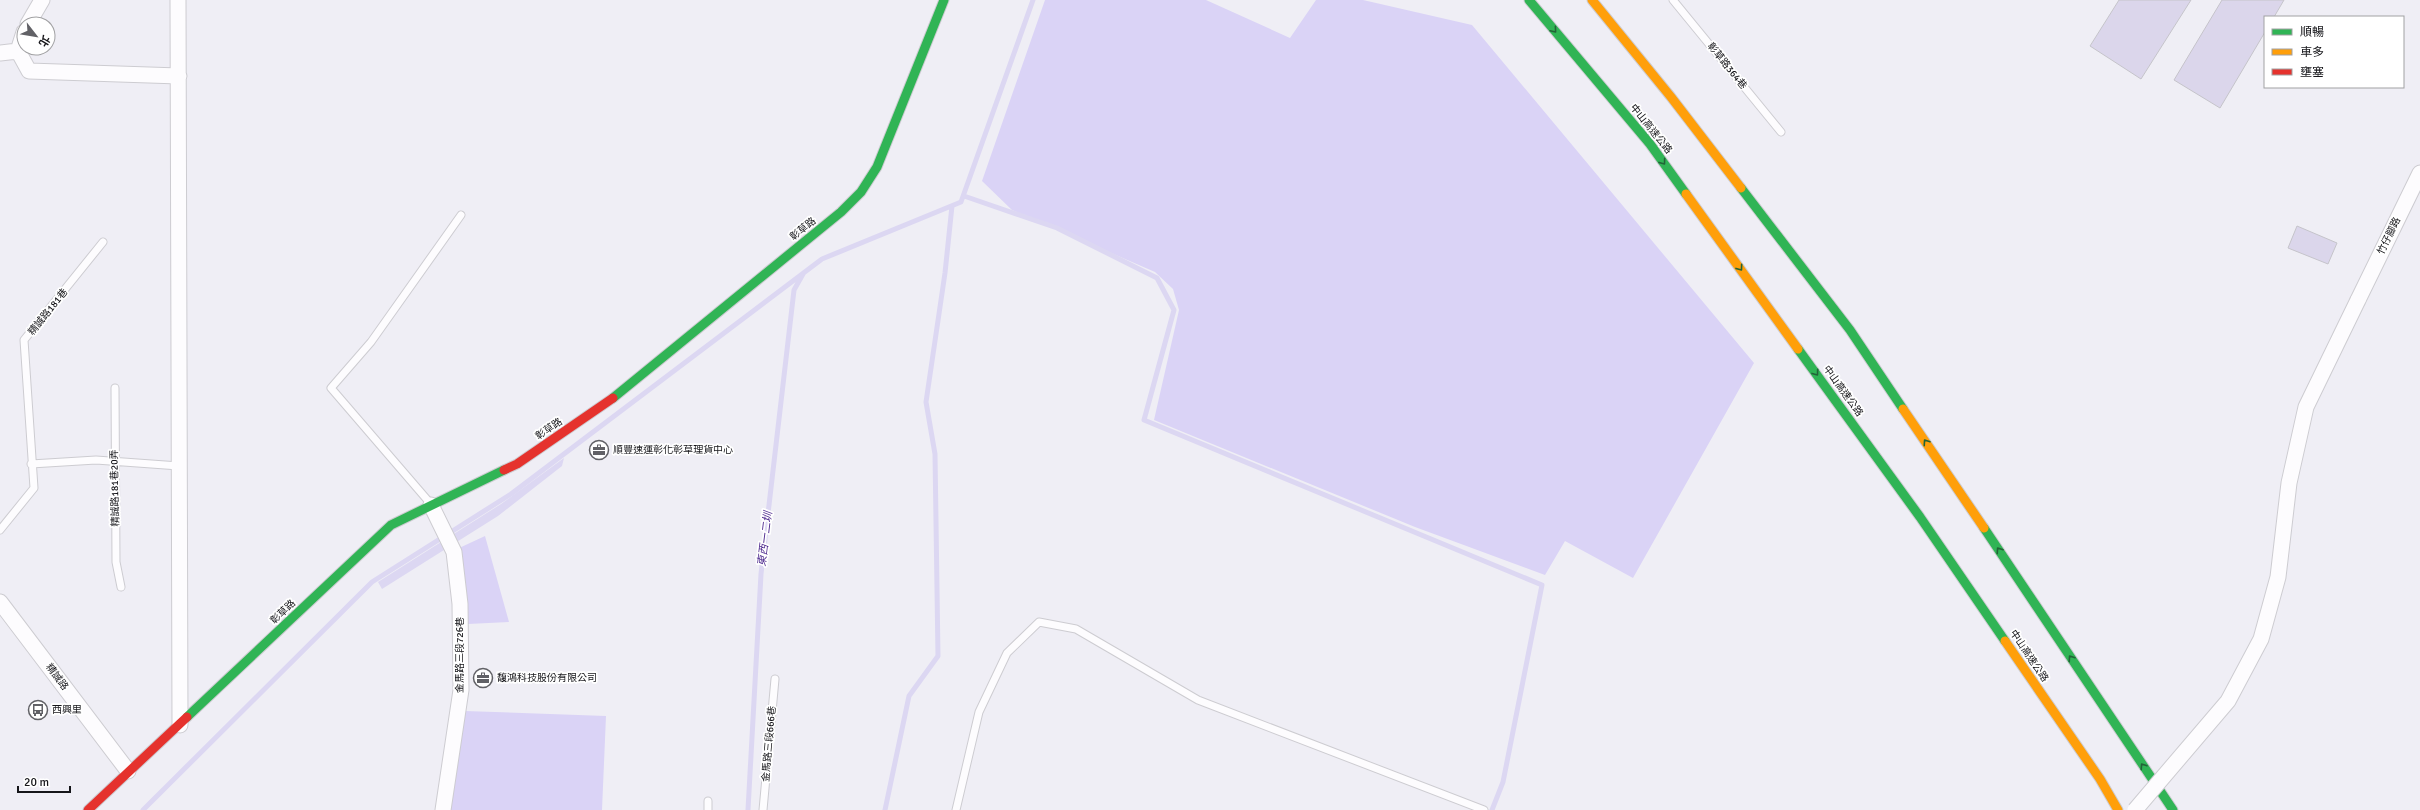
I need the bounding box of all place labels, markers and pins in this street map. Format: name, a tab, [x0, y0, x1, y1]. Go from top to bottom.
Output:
office icon: 順豐速運彰化彰草理貨中心	[588, 439, 610, 461]
place label: 順豐速運彰化彰草理貨中心	[613, 444, 733, 456]
office icon: 馥鴻科技股份有限公司	[472, 667, 494, 689]
place label: 馥鴻科技股份有限公司	[497, 672, 597, 684]
bus stop icon: 西興里	[27, 699, 49, 721]
place label: 西興里	[52, 704, 82, 716]

